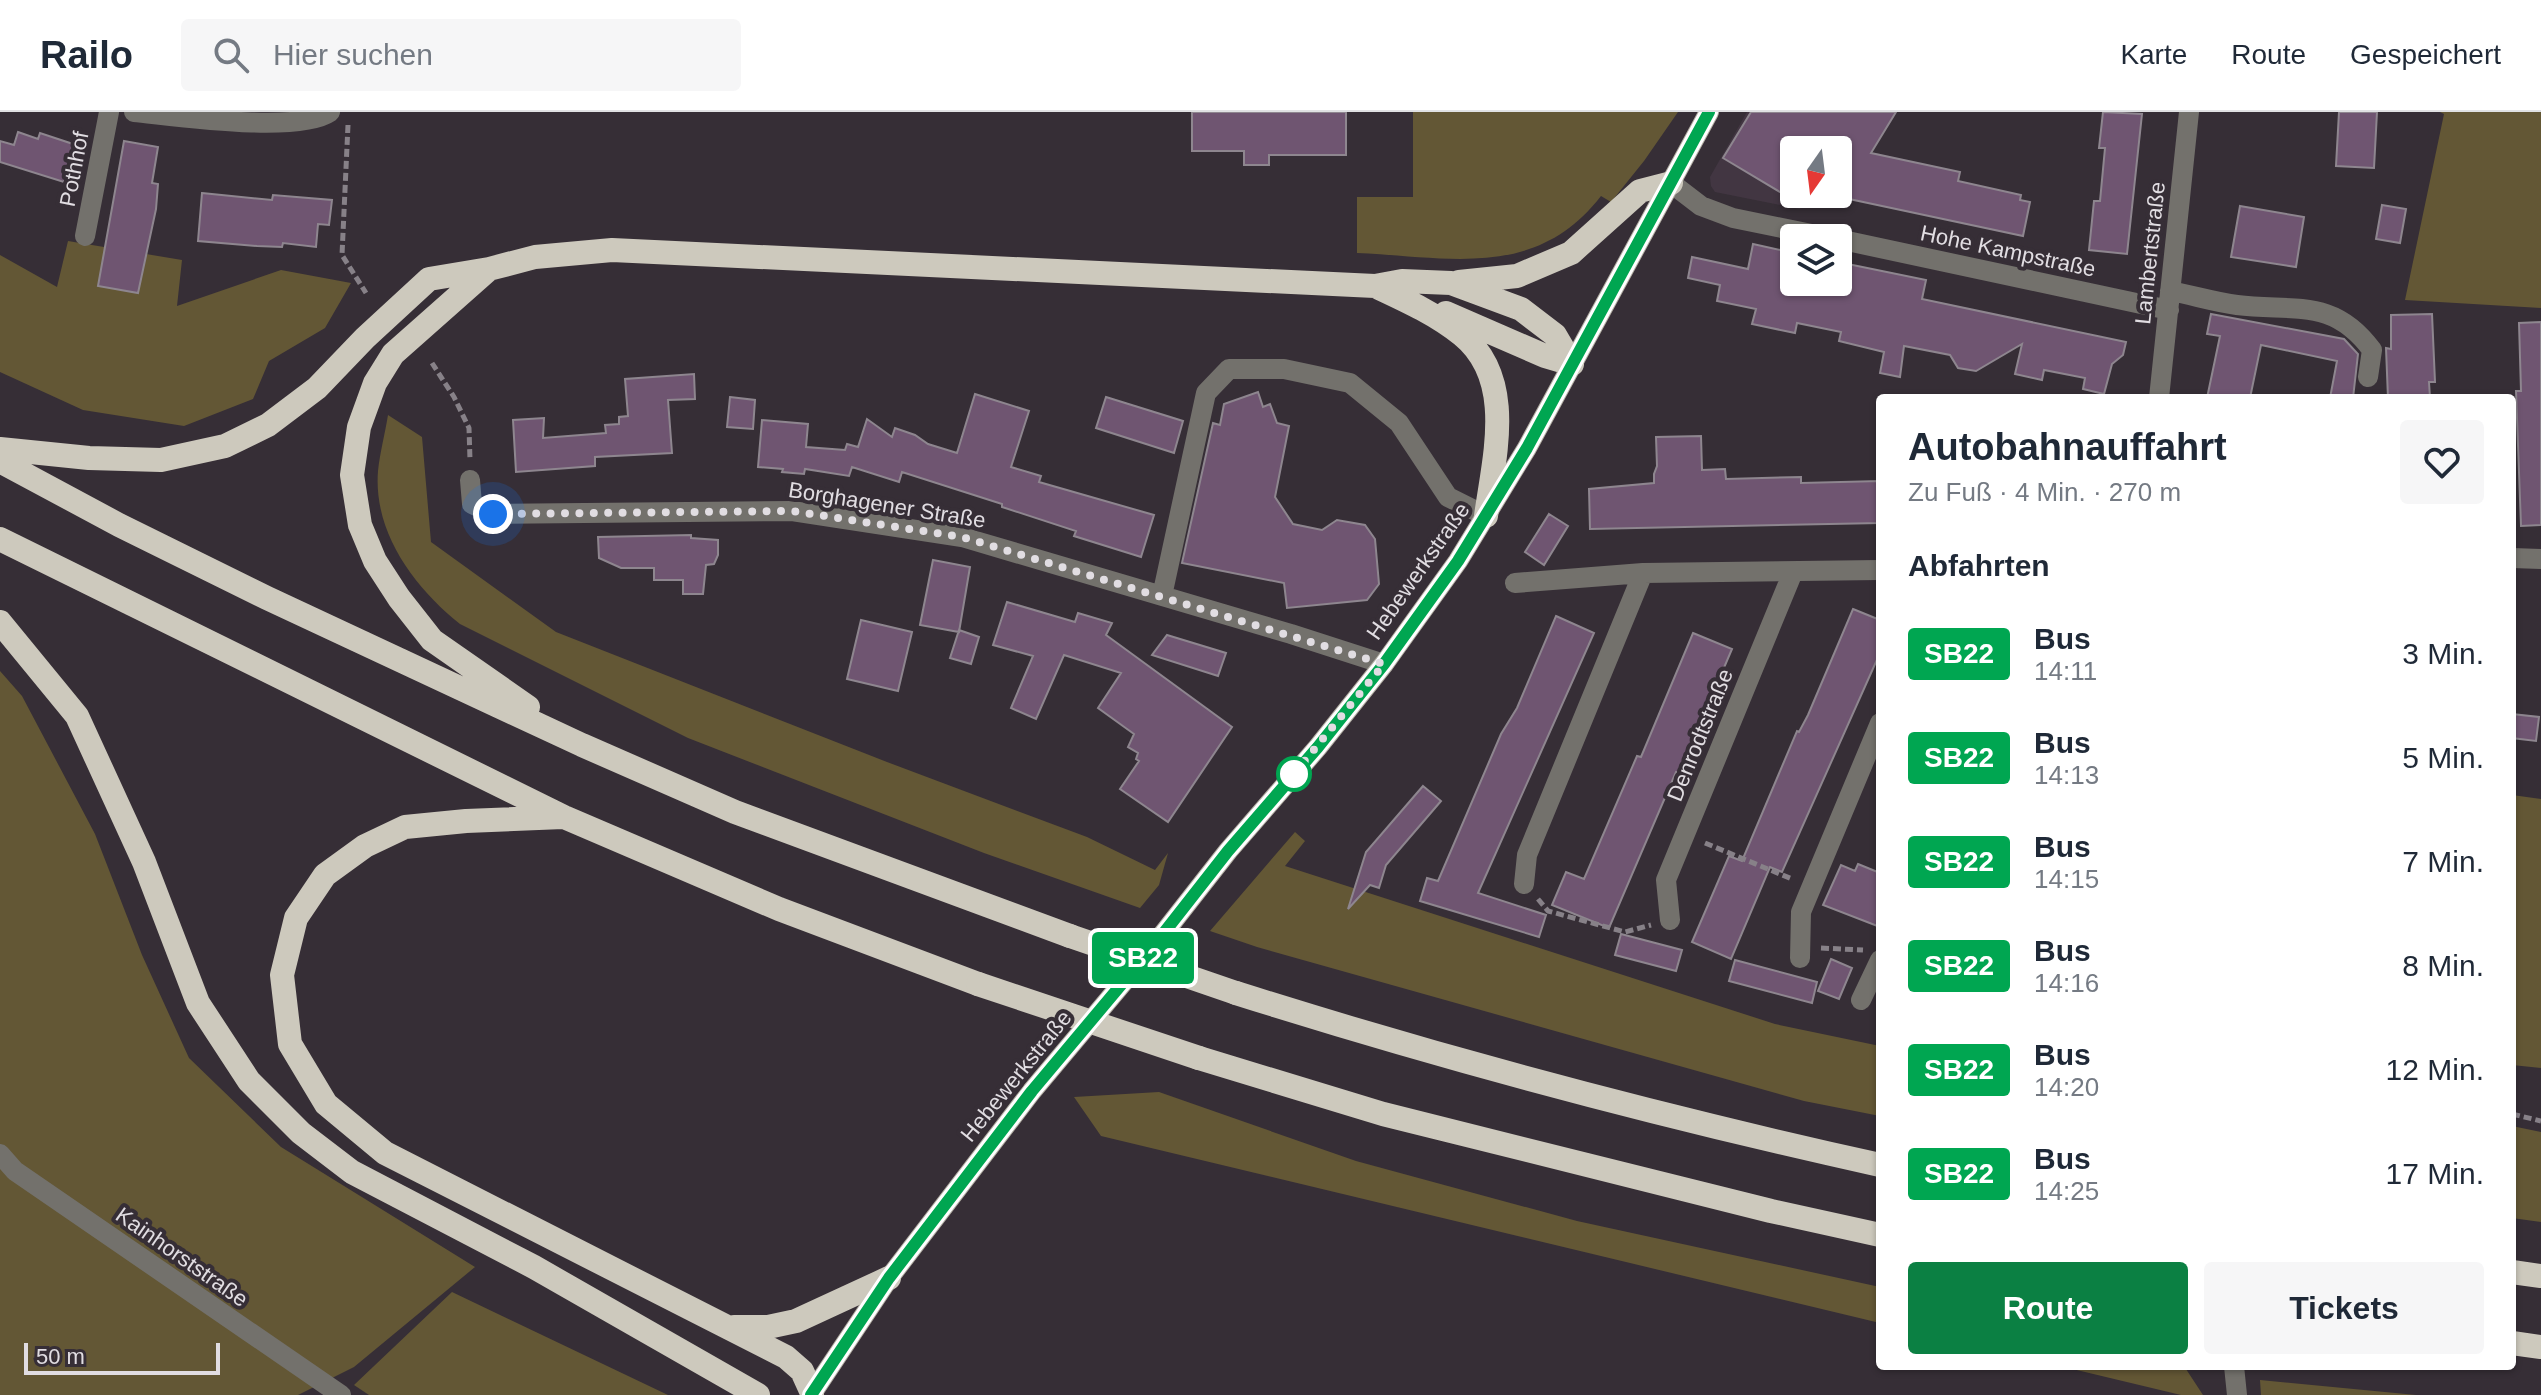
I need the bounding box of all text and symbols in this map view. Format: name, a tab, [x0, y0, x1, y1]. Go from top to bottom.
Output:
search box	[181, 19, 741, 91]
icon: search	[209, 33, 253, 77]
text: Railo	[40, 34, 133, 76]
text: Hier suchen	[273, 38, 433, 71]
text: Karte	[2120, 39, 2187, 70]
text: Route	[2231, 39, 2306, 70]
text: Gespeichert	[2350, 39, 2501, 70]
street label: Pothhof	[54, 129, 94, 209]
north arrow	[1780, 136, 1852, 208]
map controls	[1780, 136, 1852, 296]
street label: Lambertstraße	[2130, 181, 2170, 325]
street label: Hohe Kampstraße	[1918, 220, 2098, 282]
button: layers	[1780, 224, 1852, 296]
button: heart	[2400, 420, 2484, 504]
text: Autobahnauffahrt	[1908, 426, 2227, 468]
street label: Borghagener Straße	[787, 477, 987, 533]
text: Zu Fuß · 4 Min. · 270 m	[1908, 477, 2181, 507]
your location	[473, 494, 513, 534]
street label: Hebewerkstraße	[1361, 498, 1475, 644]
text: Abfahrten	[1908, 549, 2050, 582]
text: Bus	[2034, 622, 2091, 655]
text: 3 Min.	[2402, 637, 2484, 670]
text: SB22	[1924, 638, 1994, 669]
text: 14:11	[2034, 656, 2097, 686]
street label: Denrodtstraße	[1662, 665, 1738, 805]
text: Bus	[2034, 726, 2091, 759]
text: 5 Min.	[2402, 741, 2484, 774]
text: SB22	[1924, 742, 1994, 773]
unlabelled marker	[1277, 757, 1311, 791]
text: 14:13	[2034, 760, 2099, 790]
text: Bus	[2034, 830, 2091, 863]
text: 7 Min.	[2402, 845, 2484, 878]
text: SB22	[1924, 846, 1994, 877]
text: 14:15	[2034, 864, 2099, 894]
line badge: SB22	[1087, 932, 1199, 984]
text: Bus	[2034, 934, 2091, 967]
text: SB22	[1108, 942, 1178, 973]
text: 8 Min.	[2402, 949, 2484, 982]
text: SB22	[1924, 950, 1994, 981]
text: 14:16	[2034, 968, 2099, 998]
street label: Hebewerkstraße	[956, 1005, 1076, 1147]
text: Bus	[2034, 1038, 2091, 1071]
text: 12 Min.	[2386, 1053, 2484, 1086]
text: SB22	[1924, 1054, 1994, 1085]
text: 14:20	[2034, 1072, 2099, 1102]
text: Bus	[2034, 1142, 2091, 1175]
text: 17 Min.	[2386, 1157, 2484, 1190]
text: SB22	[1924, 1158, 1994, 1189]
text: 14:25	[2034, 1176, 2099, 1206]
street label: Kainhorststraße	[111, 1202, 253, 1312]
button: Route	[1908, 1262, 2188, 1354]
button: Tickets	[2204, 1262, 2484, 1354]
scale bar	[24, 1339, 220, 1375]
text: 50 m	[36, 1344, 85, 1369]

